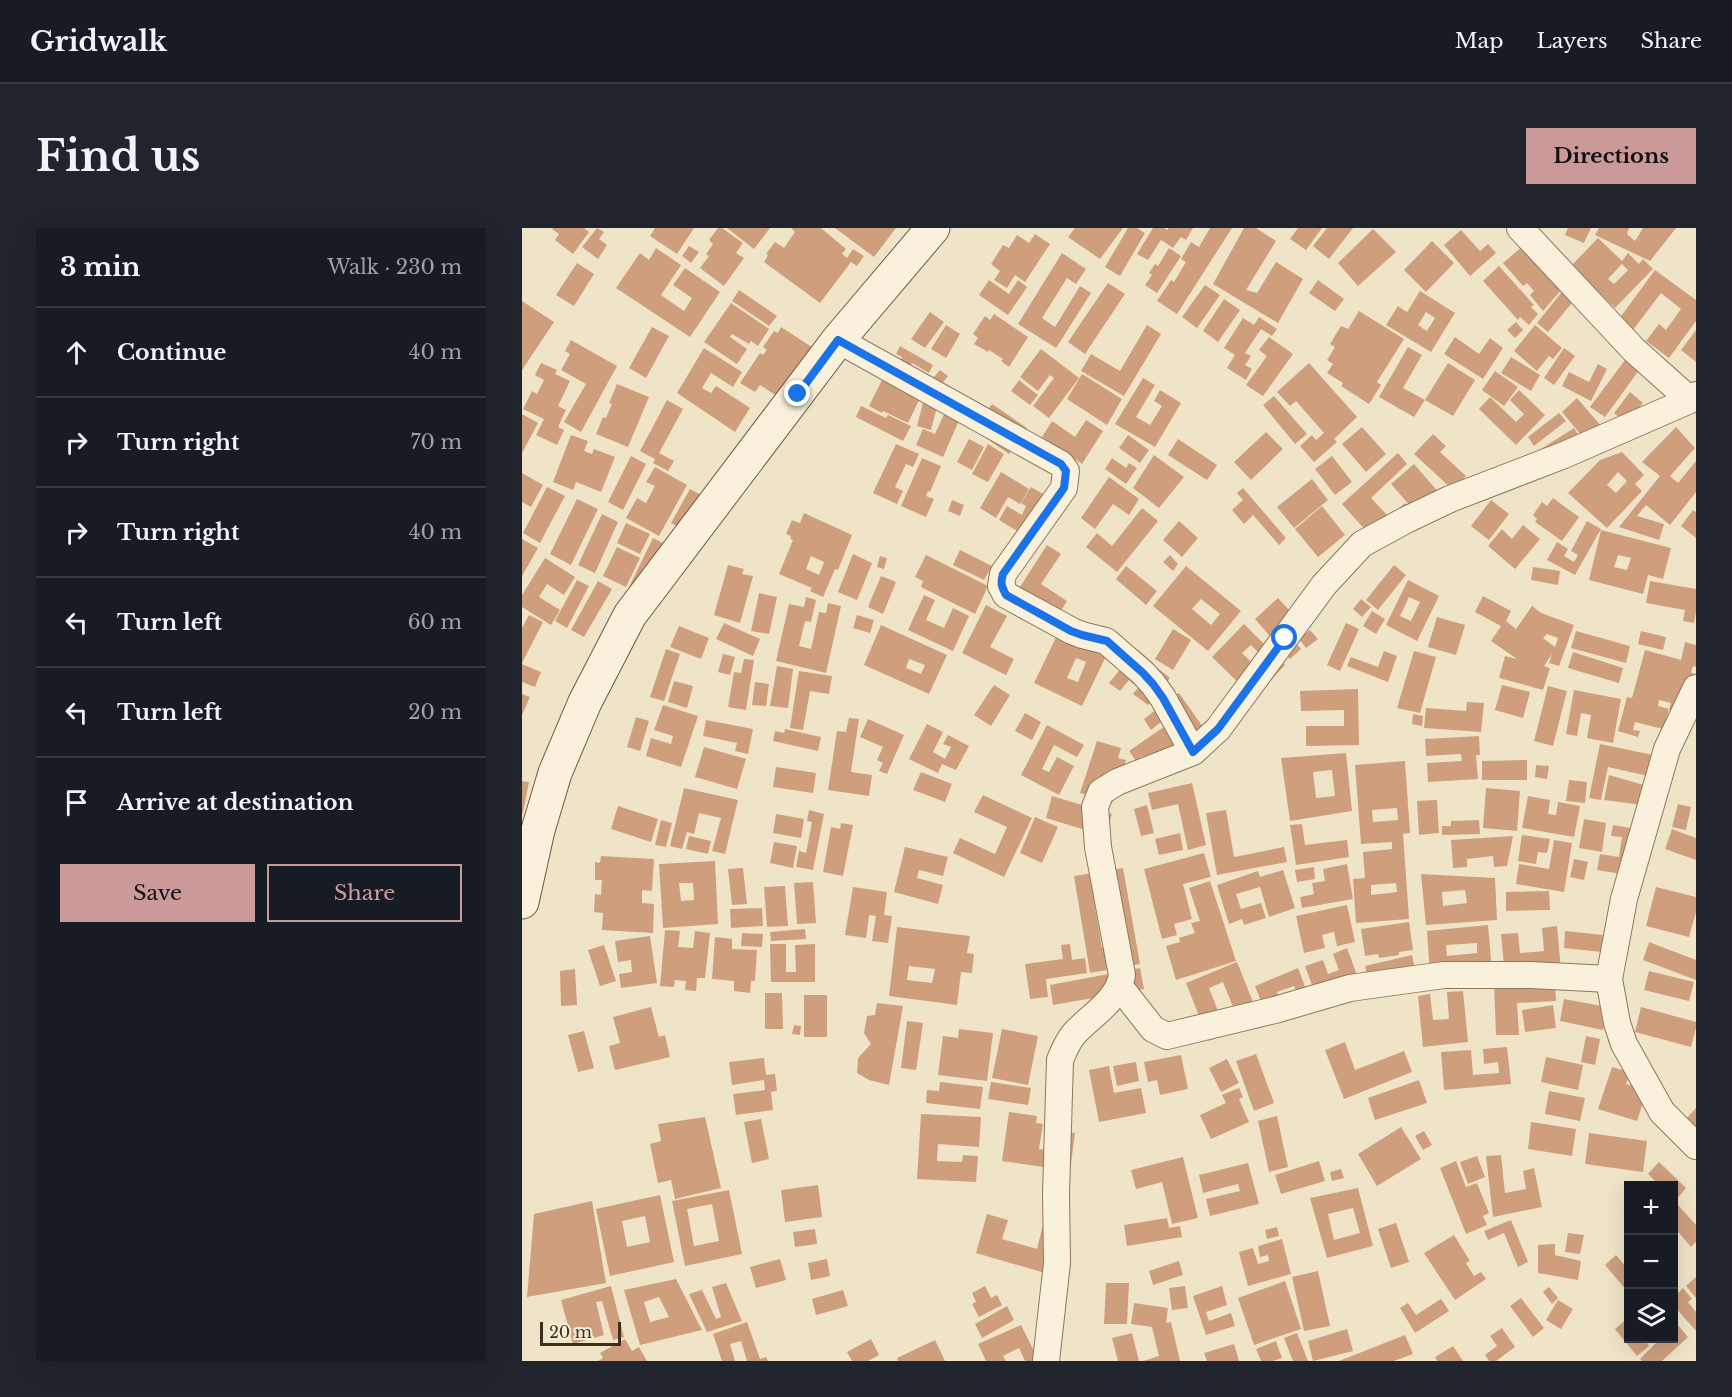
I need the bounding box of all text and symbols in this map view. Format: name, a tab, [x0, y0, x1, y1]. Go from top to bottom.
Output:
text: Gridwalk	[30, 24, 167, 59]
text: Map	[1455, 28, 1504, 54]
text: Layers	[1537, 28, 1608, 54]
text: Share	[1641, 28, 1702, 54]
button: Directions	[1526, 128, 1696, 184]
text: Find us	[36, 130, 200, 182]
text: 3 min	[60, 251, 141, 283]
text: Walk · 230 m	[327, 255, 462, 279]
icon: ahead	[60, 336, 93, 369]
text: Continue	[117, 339, 226, 366]
text: 40 m	[409, 340, 462, 364]
route end	[784, 380, 810, 406]
icon: right	[60, 426, 93, 459]
text: Turn right	[117, 429, 239, 456]
text: 70 m	[410, 430, 462, 454]
icon: right	[60, 516, 93, 549]
text: Turn right	[117, 519, 239, 546]
text: 40 m	[409, 520, 462, 544]
icon: left	[60, 606, 93, 639]
text: Turn left	[117, 609, 222, 636]
text: 60 m	[408, 610, 462, 634]
route start	[1271, 624, 1297, 650]
icon: left	[60, 696, 93, 729]
text: Turn left	[117, 699, 222, 726]
text: 20 m	[408, 700, 462, 724]
icon: arrive	[60, 786, 93, 819]
text: Arrive at destination	[117, 789, 354, 816]
button: Save	[60, 864, 255, 922]
button: Share	[267, 864, 462, 922]
map controls	[1624, 1181, 1678, 1343]
button: +	[1624, 1181, 1678, 1235]
button: −	[1624, 1235, 1678, 1289]
button: layers	[1624, 1289, 1678, 1343]
scale bar	[540, 1319, 621, 1346]
text: 20 m	[549, 1322, 592, 1342]

